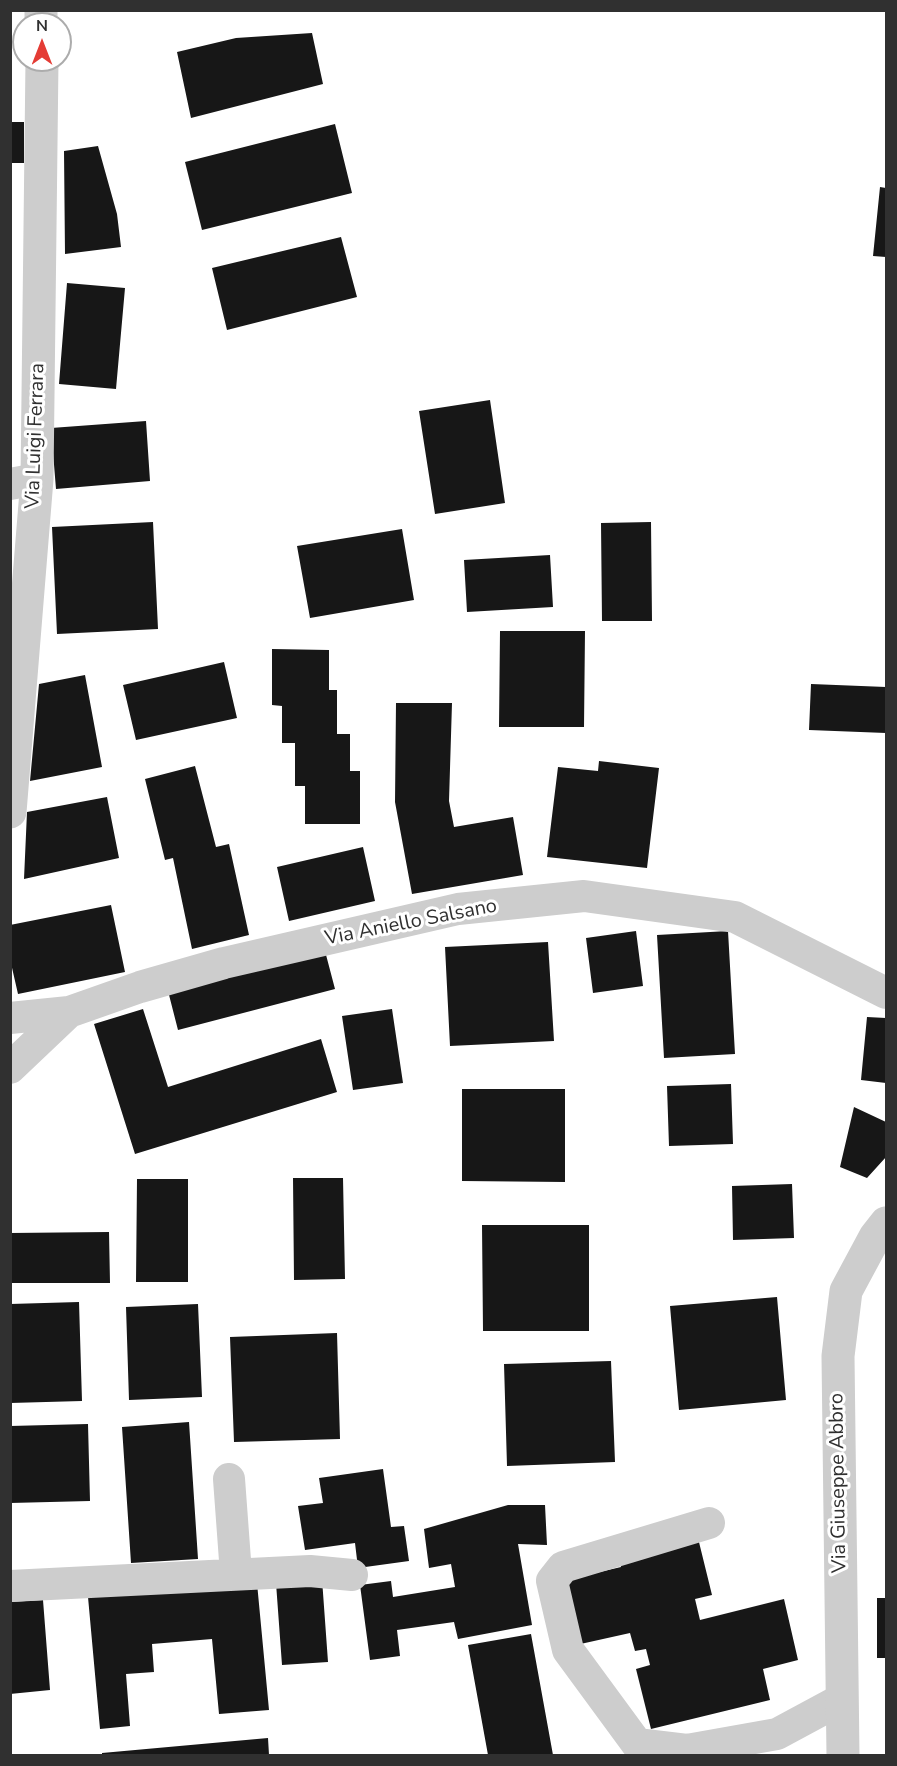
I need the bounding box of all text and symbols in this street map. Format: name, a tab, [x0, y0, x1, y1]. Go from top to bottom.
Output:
north arrow	[12, 12, 72, 72]
text: N	[36, 15, 48, 37]
street label: Via Luigi Ferrara	[21, 363, 51, 509]
street label: Via Aniello Salsano	[323, 895, 499, 951]
street label: Via Giuseppe Abbro	[825, 1393, 853, 1573]

